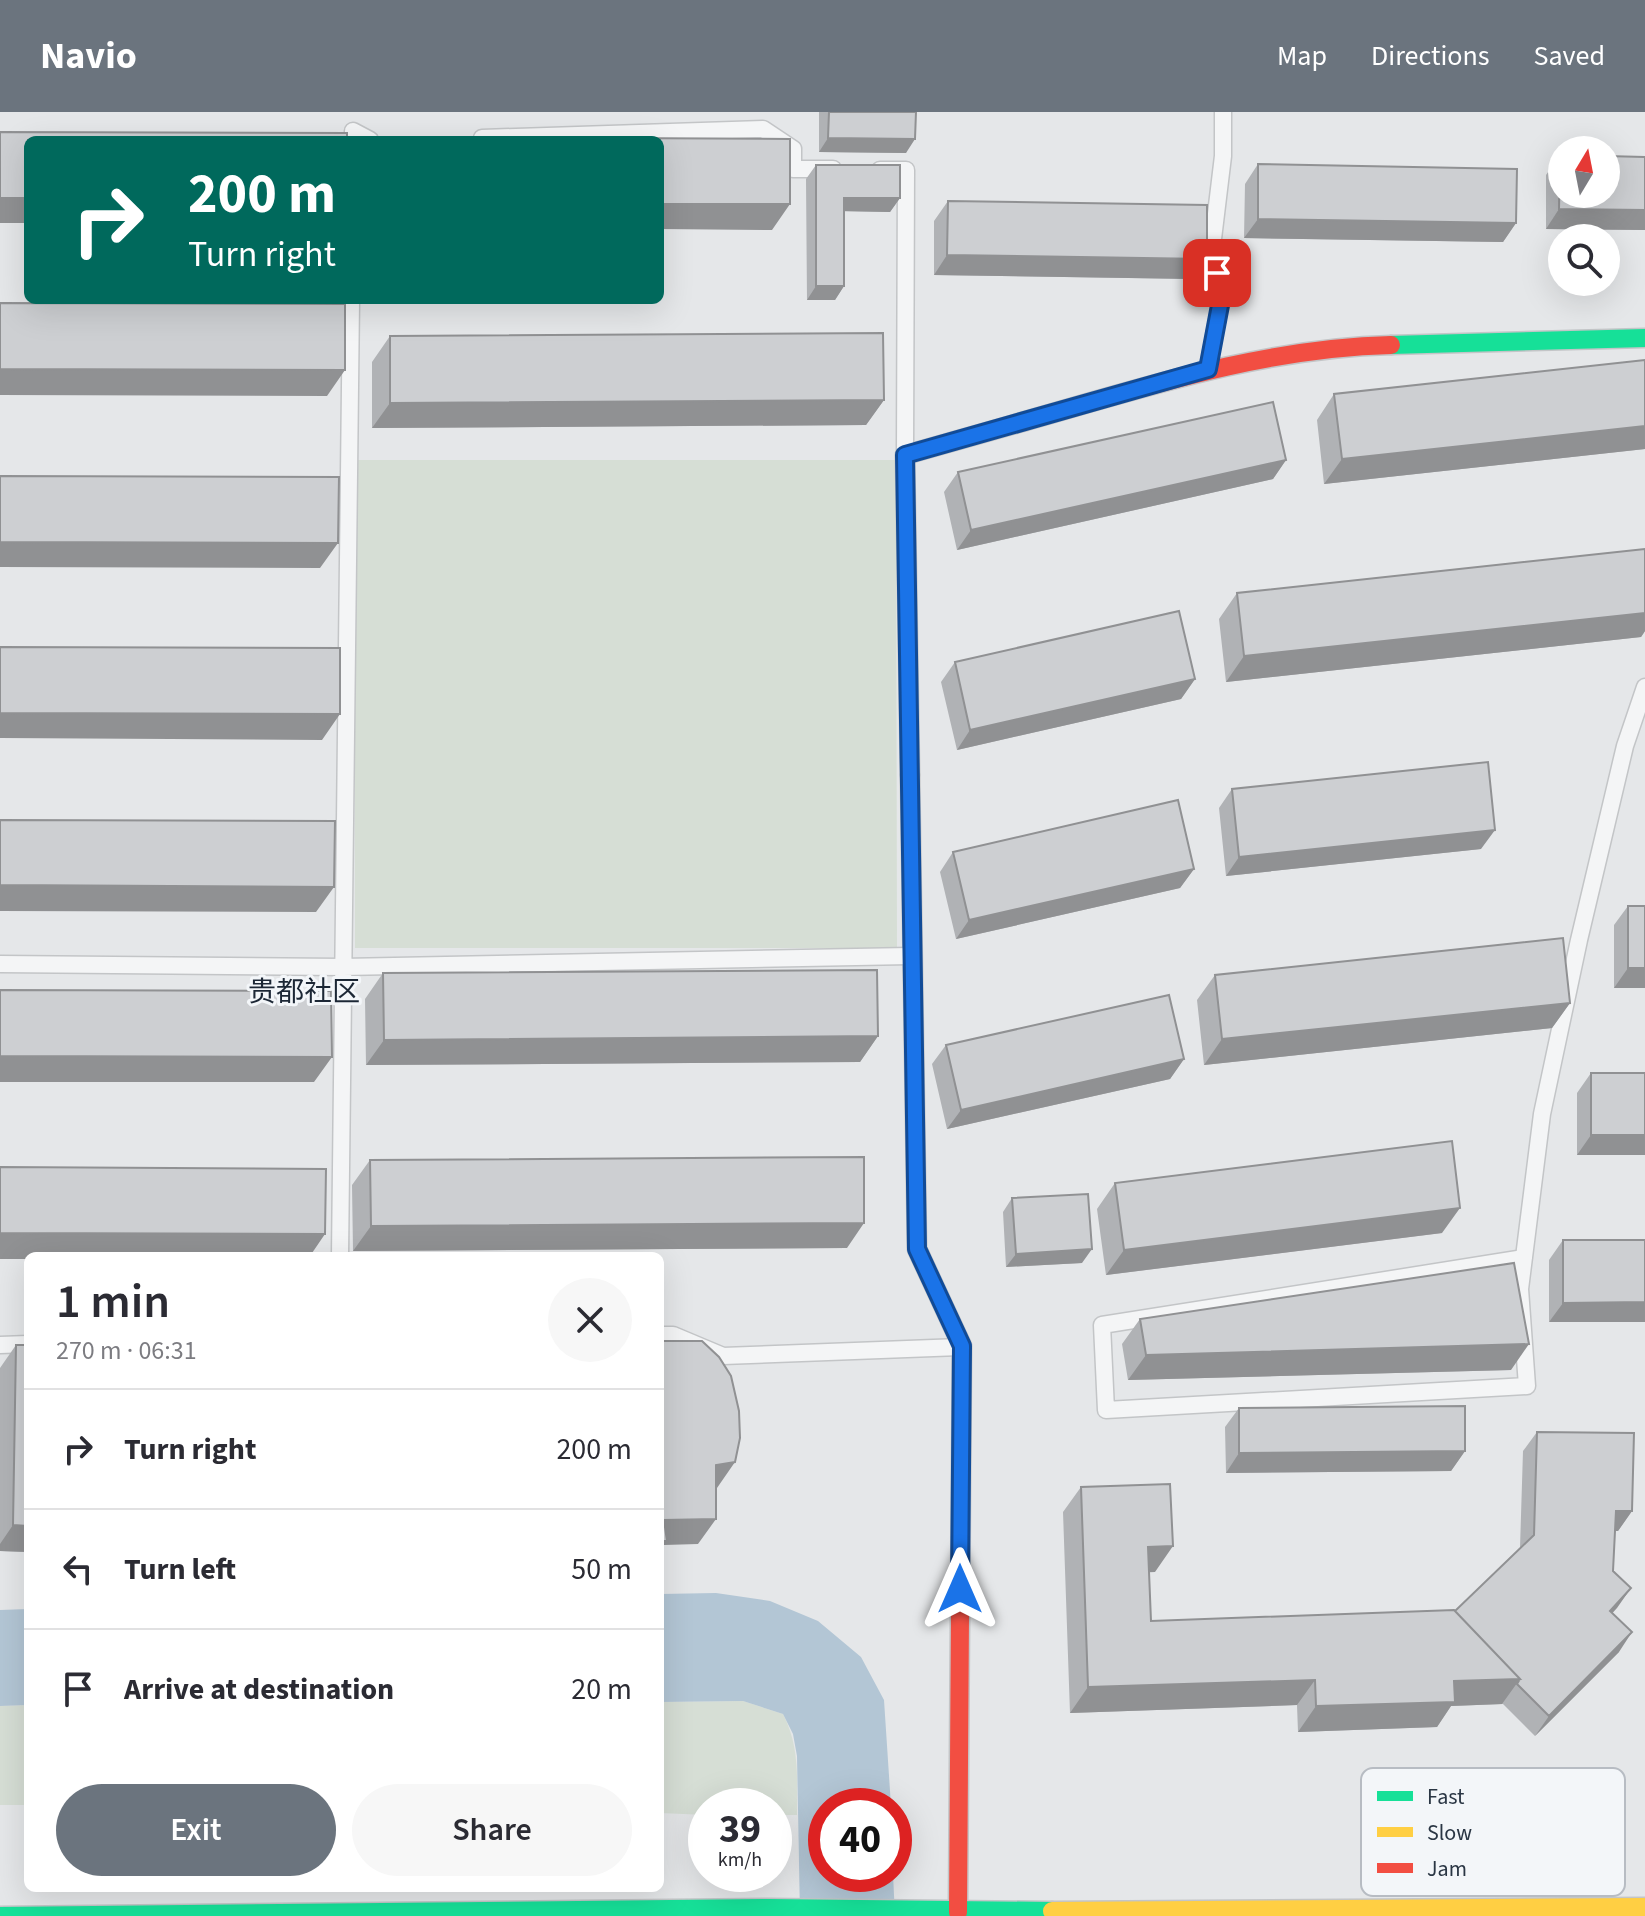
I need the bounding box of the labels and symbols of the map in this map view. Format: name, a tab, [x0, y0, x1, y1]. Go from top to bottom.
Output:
north arrow	[1548, 136, 1620, 208]
pin	[1183, 239, 1251, 307]
district label: 贵都社区	[248, 972, 360, 1012]
position arrow	[918, 1547, 1002, 1631]
legend	[1361, 1768, 1625, 1896]
text: Fast	[1427, 1781, 1465, 1813]
speed limit sign: 40	[808, 1788, 912, 1892]
text: Slow	[1427, 1817, 1472, 1849]
text: Jam	[1427, 1853, 1467, 1885]

